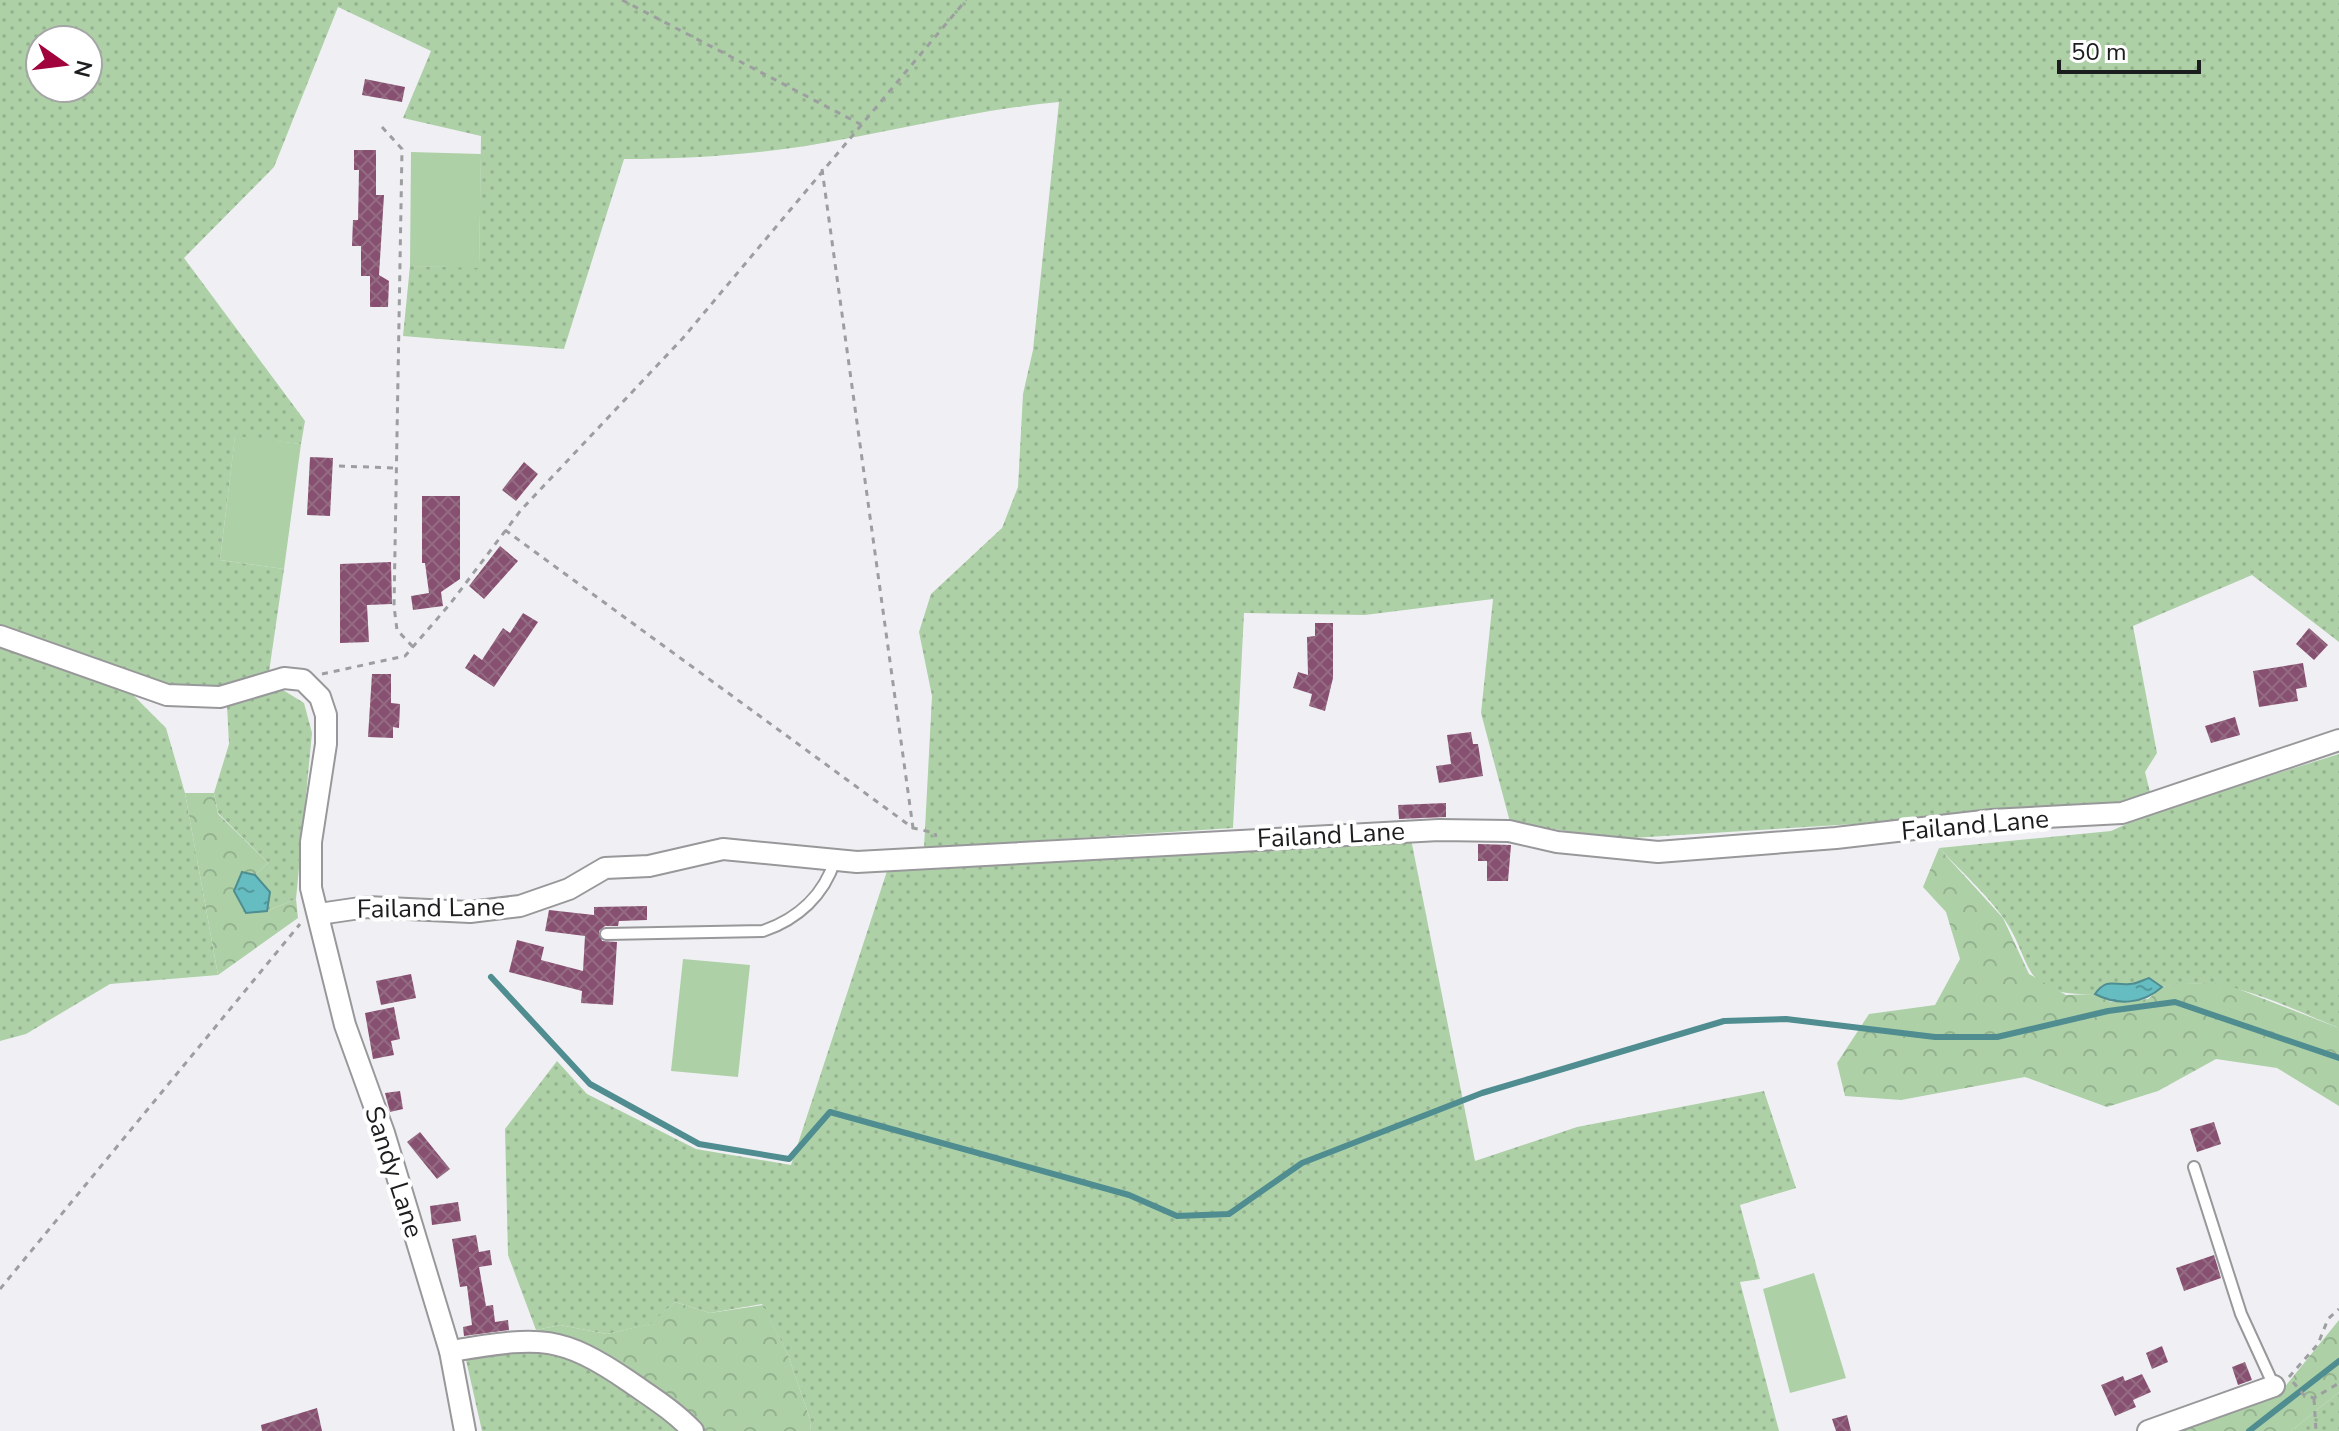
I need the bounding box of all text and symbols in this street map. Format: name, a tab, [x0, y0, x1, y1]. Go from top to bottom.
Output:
north arrow	[24, 24, 104, 104]
scale bar	[2059, 24, 2199, 74]
text: 50 m	[2071, 36, 2127, 68]
text: N	[66, 57, 99, 80]
street label: Failand Lane	[1900, 801, 2050, 849]
street label: Failand Lane	[1256, 814, 1406, 856]
street label: Failand Lane	[357, 889, 505, 927]
street label: Sandy Lane	[356, 1102, 432, 1242]

